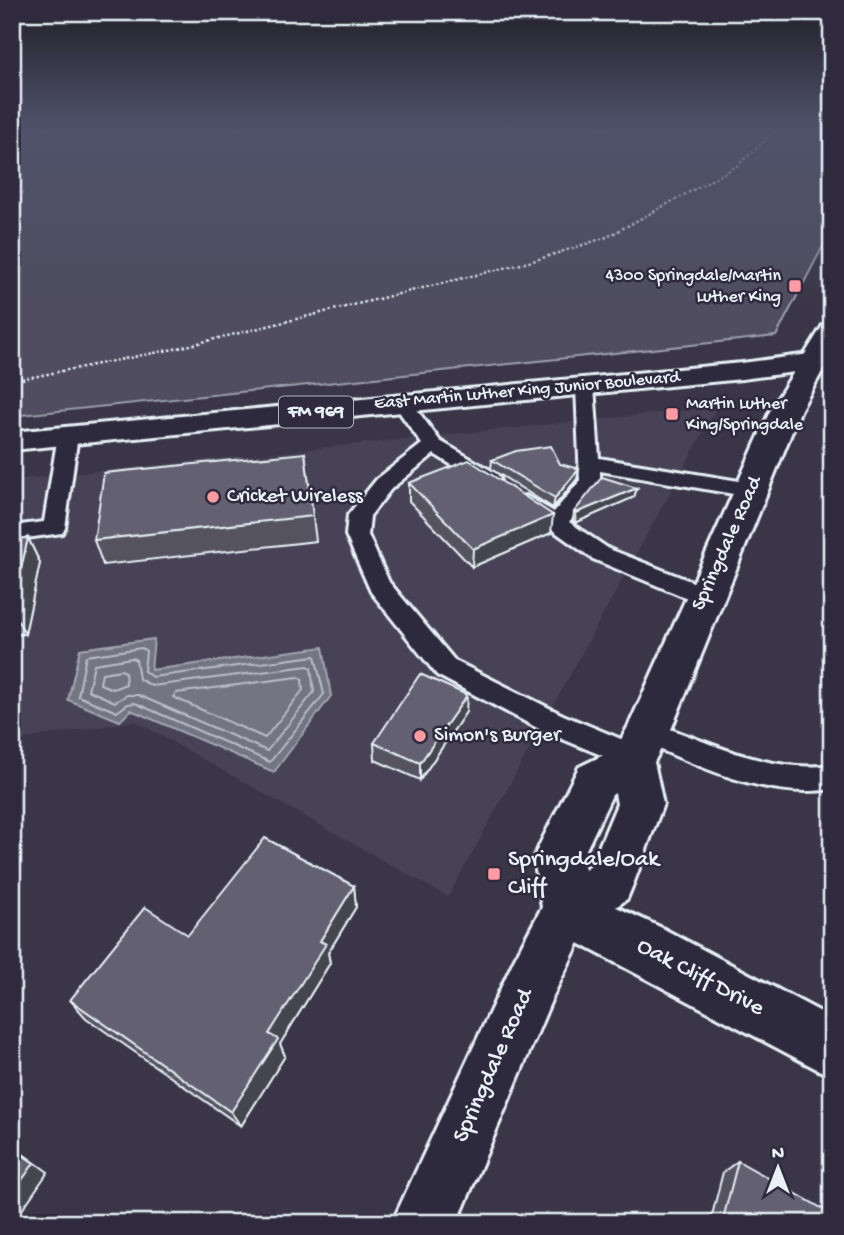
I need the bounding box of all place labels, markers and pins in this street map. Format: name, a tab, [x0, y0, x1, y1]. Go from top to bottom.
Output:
place label: 4300 Springdale/Martin Luther King	[605, 266, 781, 308]
marker: 4300 Springdale/Martin Luther King	[787, 278, 803, 294]
place label: Martin Luther King/Springdale	[686, 394, 804, 436]
marker: Martin Luther King/Springdale	[664, 406, 680, 422]
place label: Cricket Wireless	[227, 485, 364, 510]
marker: Cricket Wireless	[205, 489, 221, 505]
place label: Simon's Burger	[434, 724, 562, 749]
marker: Simon's Burger	[412, 728, 428, 744]
place label: Springdale/Oak Cliff	[508, 846, 661, 903]
marker: Springdale/Oak Cliff	[486, 866, 502, 882]

